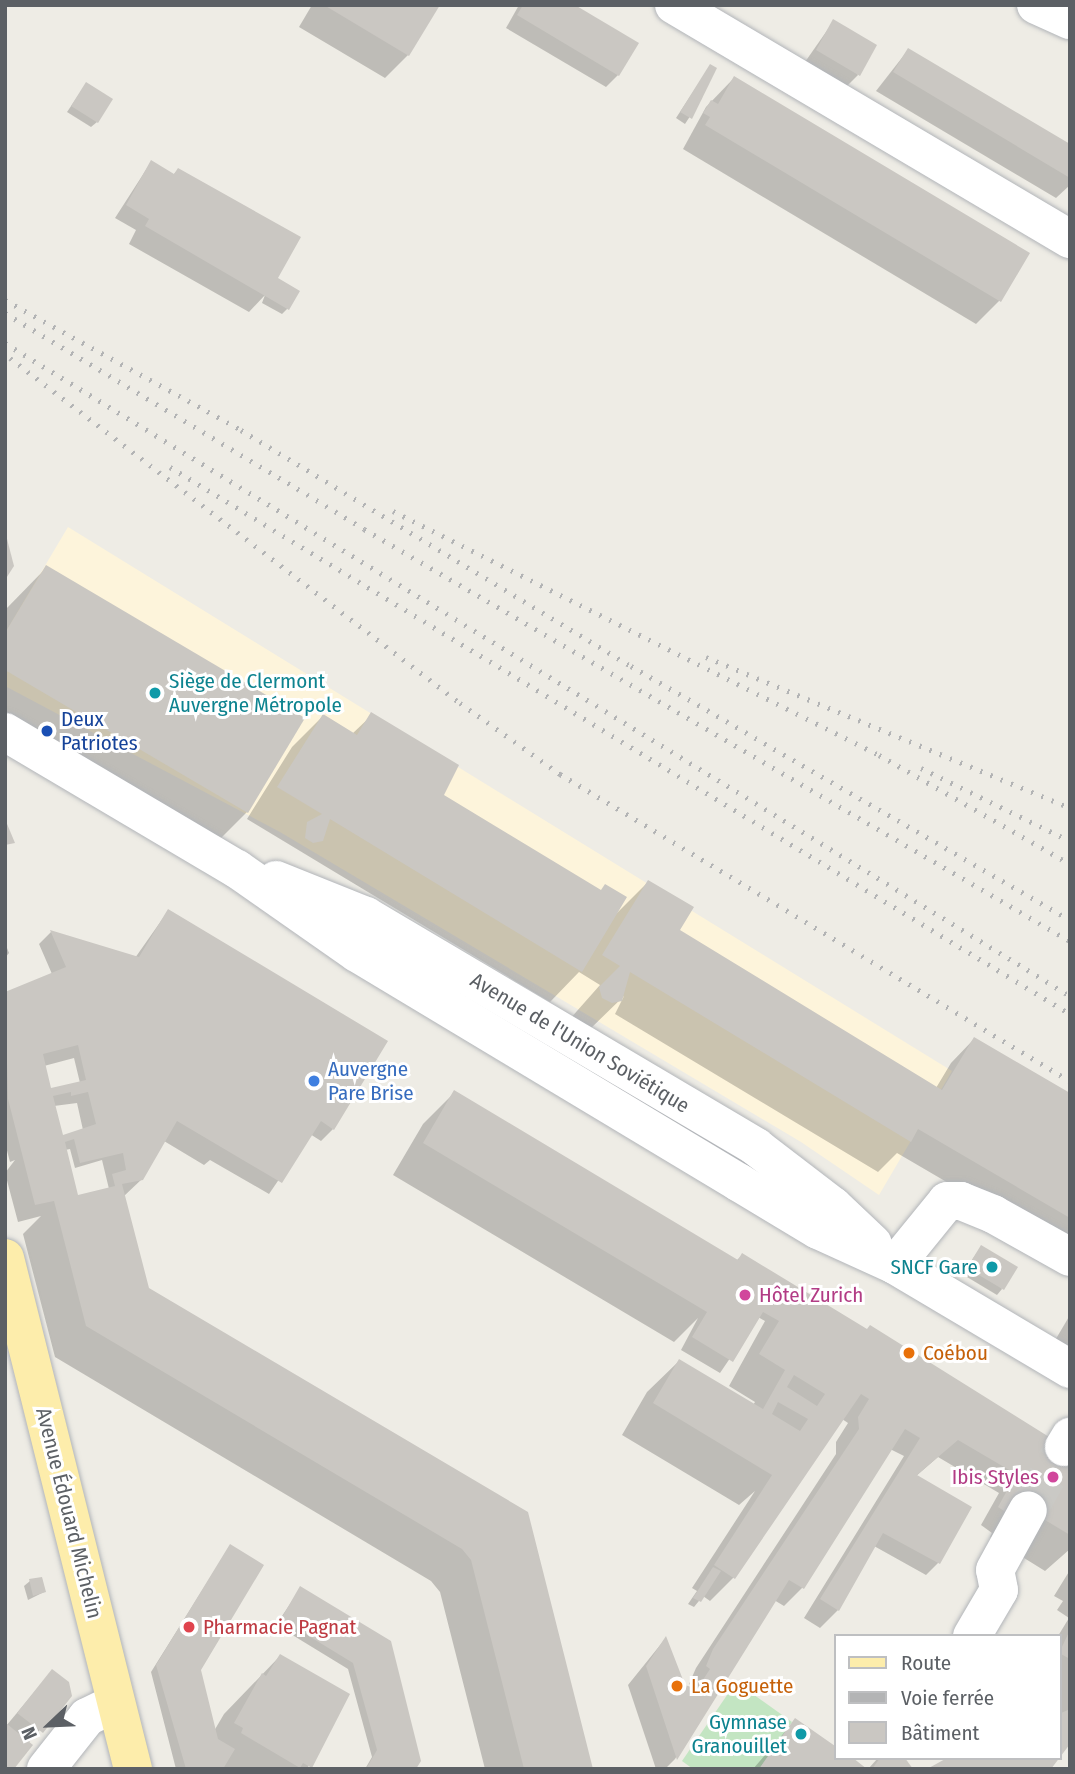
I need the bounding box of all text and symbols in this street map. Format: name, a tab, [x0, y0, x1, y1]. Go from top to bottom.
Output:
place label: Siège de Clermont Auvergne Métropole	[169, 668, 342, 718]
marker: Siège de Clermont Auvergne Métropole	[147, 685, 163, 701]
place label: Deux Patriotes	[61, 706, 138, 756]
marker: Deux Patriotes	[39, 723, 55, 739]
street label: Avenue de l'Union Soviétique	[466, 968, 694, 1118]
place label: Auvergne Pare Brise	[328, 1056, 414, 1106]
marker: Auvergne Pare Brise	[306, 1073, 322, 1089]
place label: SNCF Gare	[891, 1254, 978, 1280]
marker: SNCF Gare	[984, 1259, 1000, 1275]
place label: Hôtel Zurich	[759, 1282, 863, 1308]
marker: Hôtel Zurich	[737, 1287, 753, 1303]
place label: Coébou	[923, 1340, 988, 1366]
marker: Coébou	[901, 1345, 917, 1361]
street label: Avenue Édouard Michelin	[31, 1405, 107, 1621]
place label: Ibis Styles	[952, 1464, 1039, 1490]
marker: Ibis Styles	[1045, 1469, 1061, 1485]
place label: Pharmacie Pagnat	[203, 1614, 356, 1640]
marker: Pharmacie Pagnat	[181, 1619, 197, 1635]
legend	[834, 1634, 1061, 1760]
text: Route	[901, 1650, 951, 1676]
place label: La Goguette	[691, 1673, 793, 1699]
marker: La Goguette	[669, 1678, 685, 1694]
text: Voie ferrée	[901, 1685, 994, 1711]
north arrow	[14, 1690, 84, 1760]
place label: Gymnase Granouillet	[691, 1709, 787, 1759]
text: Bâtiment	[901, 1720, 979, 1746]
text: N	[16, 1724, 42, 1743]
marker: Gymnase Granouillet	[793, 1726, 809, 1742]

